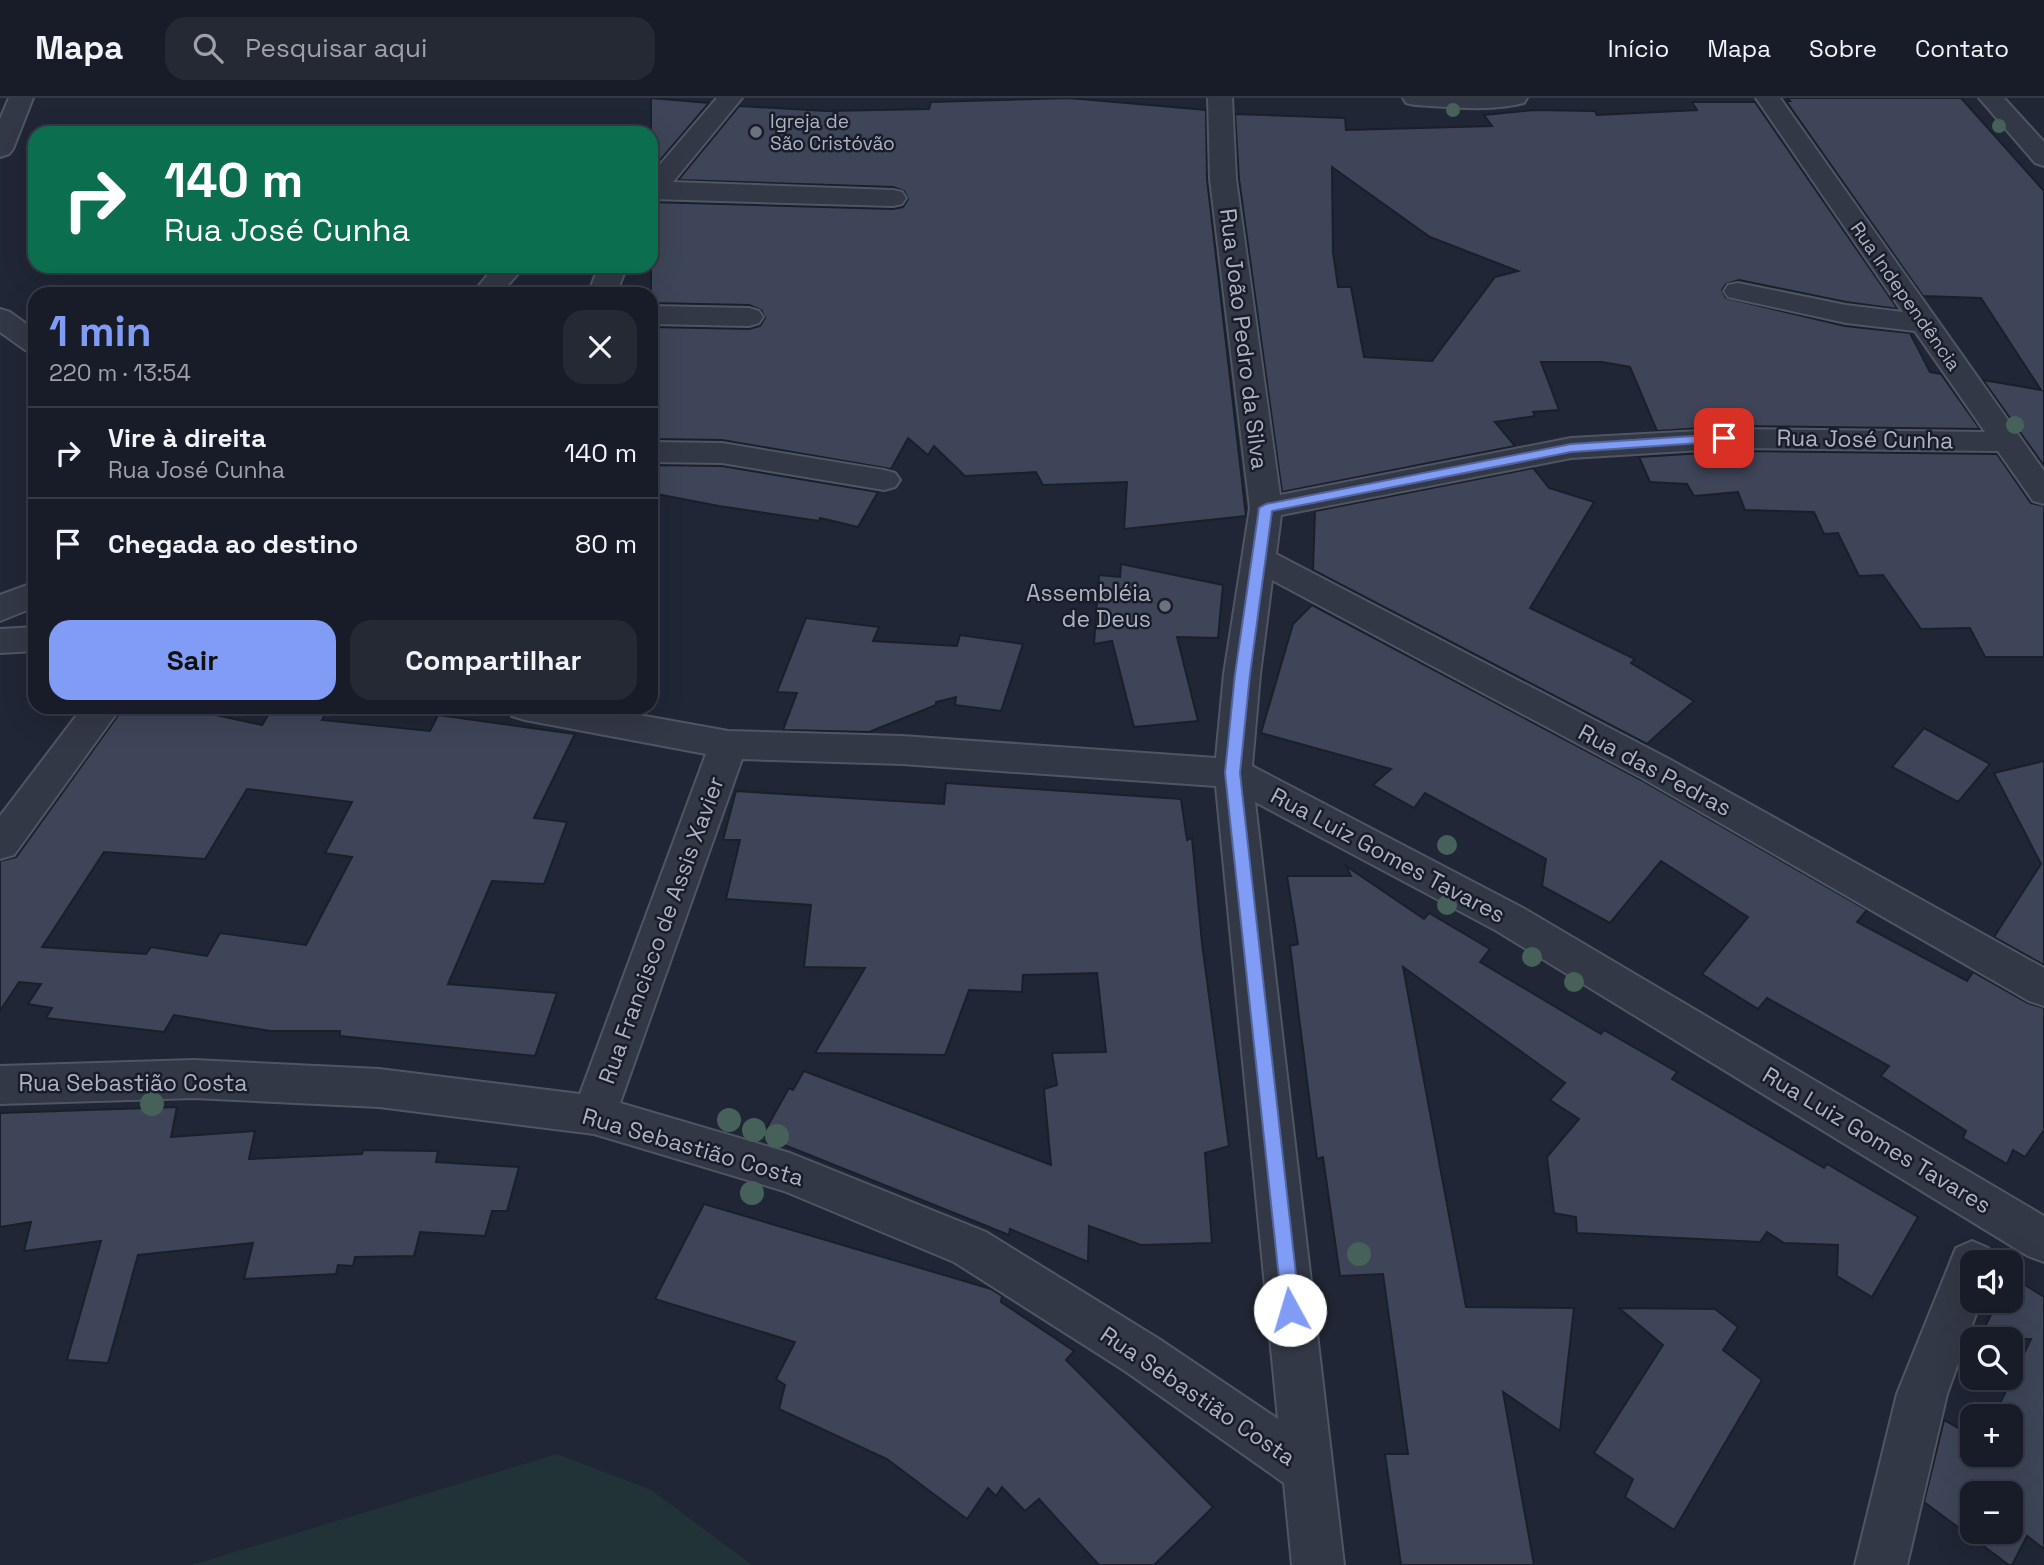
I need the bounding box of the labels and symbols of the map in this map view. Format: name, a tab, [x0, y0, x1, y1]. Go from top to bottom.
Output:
place label: Igreja de São Cristóvão	[770, 109, 895, 156]
marker: Igreja de São Cristóvão	[748, 124, 764, 140]
street label: Rua João Pedro da Silva	[1213, 207, 1275, 471]
street label: Rua Independência	[1845, 217, 1966, 376]
pin	[1694, 408, 1754, 468]
street label: Rua José Cunha	[1776, 422, 1954, 456]
place label: Assembléia de Deus	[1026, 578, 1151, 634]
marker: Assembléia de Deus	[1157, 598, 1173, 614]
street label: Rua das Pedras	[1573, 717, 1737, 823]
street label: Rua Francisco de Assis Xavier	[591, 772, 731, 1088]
street label: Rua Luiz Gomes Tavares	[1266, 780, 1510, 930]
street label: Rua Luiz Gomes Tavares	[1757, 1060, 1997, 1220]
street label: Rua Sebastião Costa	[18, 1068, 248, 1098]
street label: Rua Sebastião Costa	[579, 1101, 807, 1193]
position arrow	[1253, 1273, 1327, 1347]
street label: Rua Sebastião Costa	[1095, 1320, 1301, 1472]

